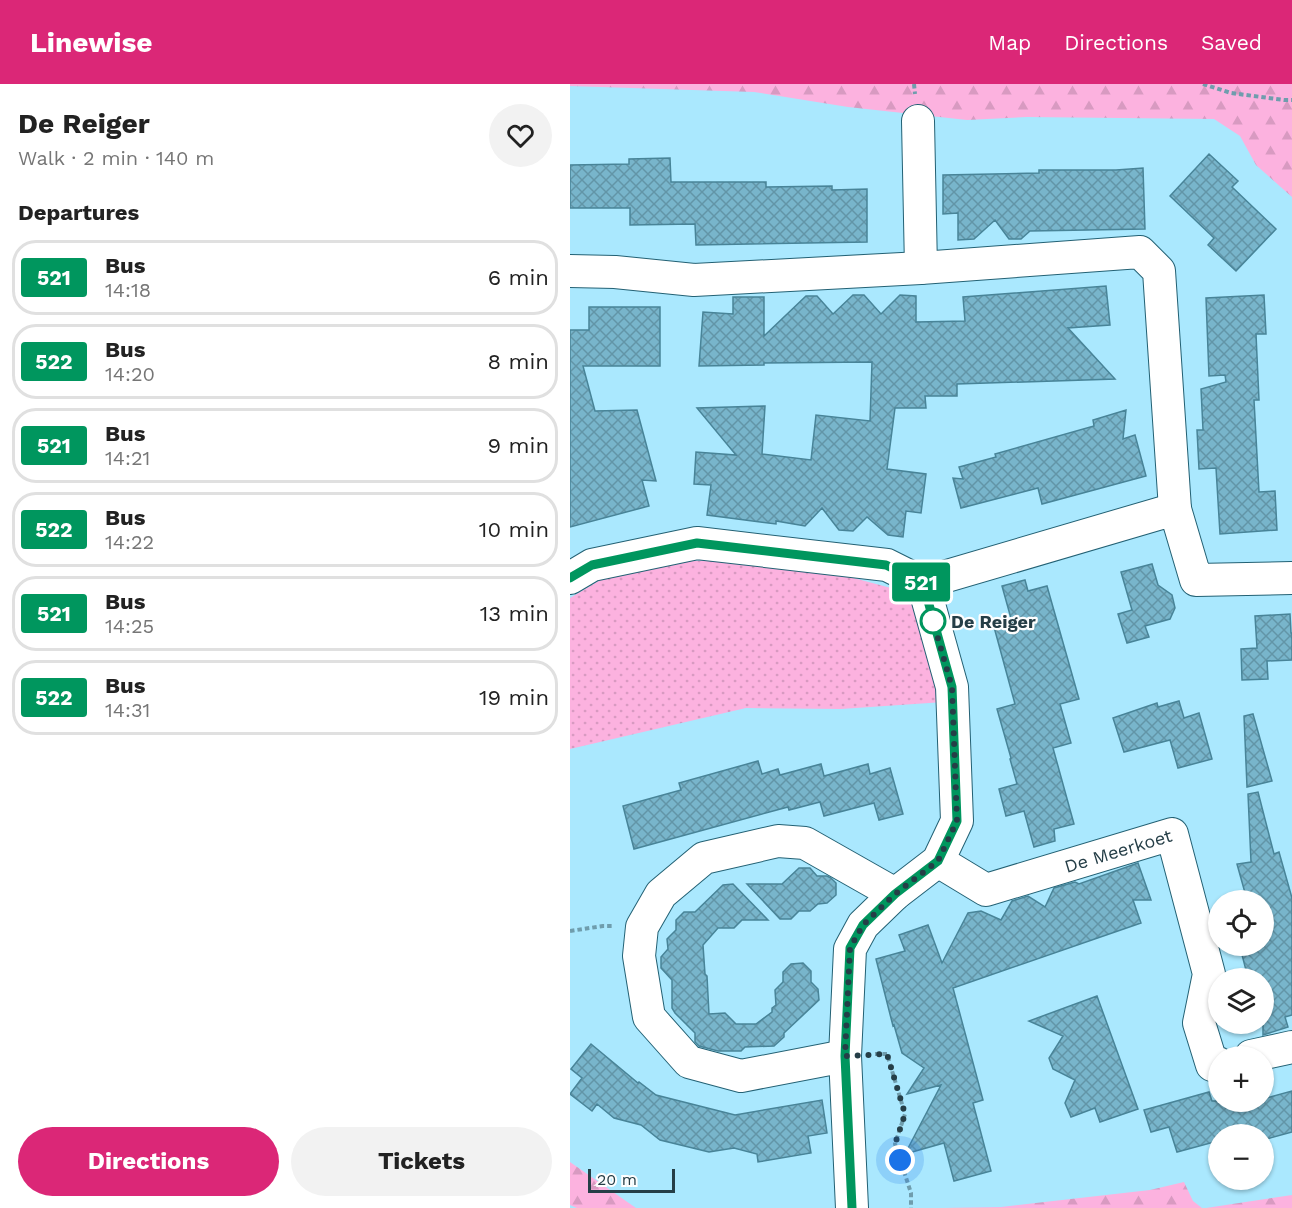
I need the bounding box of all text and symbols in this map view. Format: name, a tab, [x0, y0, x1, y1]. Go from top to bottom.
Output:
text: Linewise	[30, 26, 153, 59]
text: Map	[988, 30, 1031, 55]
text: Directions	[1064, 30, 1168, 55]
text: Saved	[1201, 30, 1262, 55]
button: heart	[489, 104, 552, 167]
text: De Reiger	[18, 107, 150, 140]
text: Walk · 2 min · 140 m	[18, 146, 214, 170]
text: Departures	[18, 200, 139, 225]
text: Bus	[105, 253, 145, 278]
text: 521	[37, 265, 71, 290]
text: 6 min	[488, 265, 549, 290]
text: 14:18	[105, 278, 151, 302]
text: Bus	[105, 337, 145, 362]
text: 522	[35, 349, 73, 374]
text: 8 min	[488, 349, 549, 374]
text: 14:20	[105, 362, 155, 386]
text: Bus	[105, 421, 145, 446]
text: 521	[37, 433, 71, 458]
text: 9 min	[487, 433, 549, 458]
text: 14:21	[105, 446, 150, 470]
text: Bus	[105, 505, 145, 530]
text: 522	[35, 517, 73, 542]
text: 10 min	[479, 517, 549, 542]
text: 14:22	[105, 530, 154, 554]
line badge: 521	[886, 562, 956, 602]
text: 521	[904, 570, 938, 595]
text: Bus	[105, 589, 145, 614]
text: 521	[37, 601, 71, 626]
text: 13 min	[480, 601, 549, 626]
marker: De Reiger	[920, 608, 946, 634]
place label: De Reiger	[951, 611, 1036, 632]
text: 14:25	[105, 614, 154, 638]
text: Bus	[105, 673, 145, 698]
text: 522	[35, 685, 73, 710]
text: 19 min	[479, 685, 549, 710]
text: 14:31	[105, 698, 150, 722]
street label: De Meerkoet	[1062, 824, 1175, 876]
map controls	[1208, 890, 1274, 1190]
button: locate	[1208, 890, 1274, 956]
button: layers	[1208, 968, 1274, 1034]
button: +	[1208, 1046, 1274, 1112]
button: −	[1208, 1124, 1274, 1190]
button: Directions	[18, 1127, 279, 1196]
button: Tickets	[291, 1127, 552, 1196]
your location	[885, 1145, 915, 1175]
scale bar	[588, 1166, 675, 1194]
text: 20 m	[597, 1170, 637, 1189]

